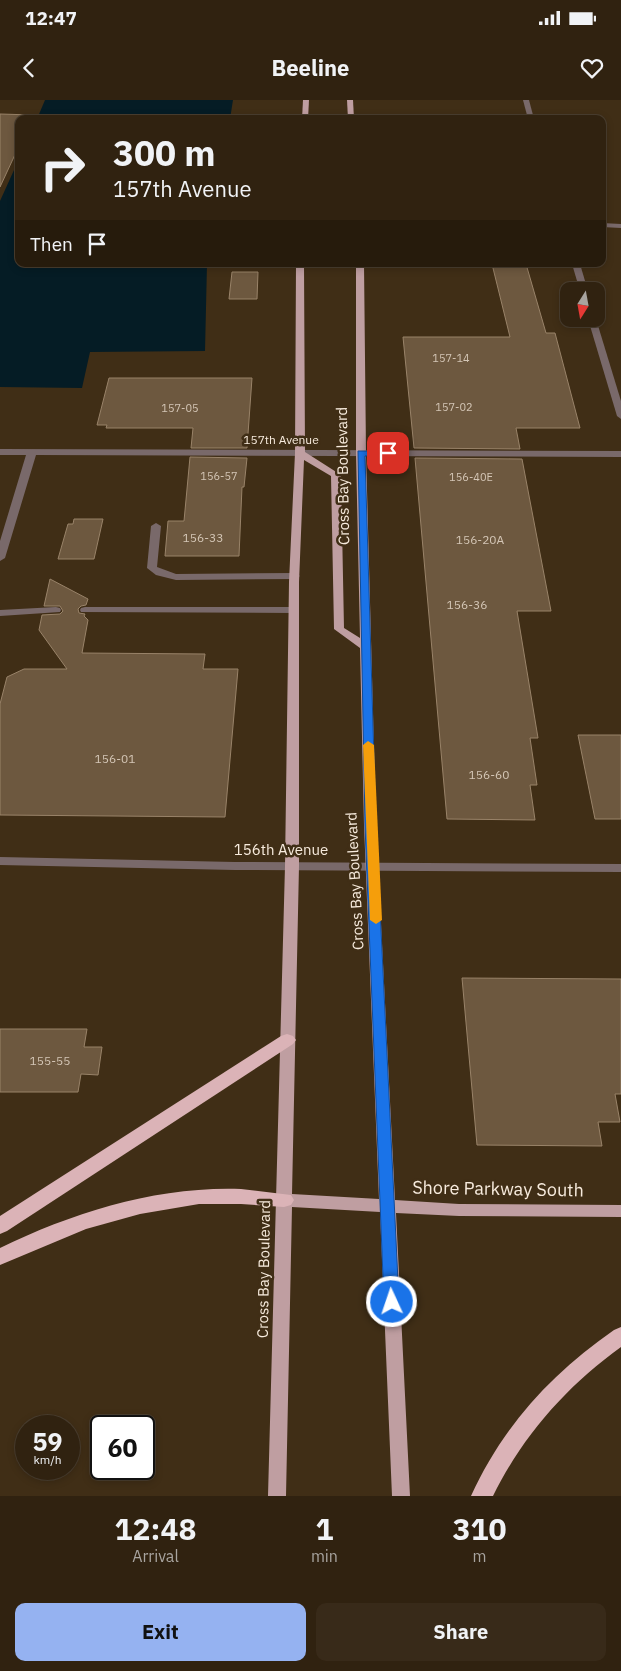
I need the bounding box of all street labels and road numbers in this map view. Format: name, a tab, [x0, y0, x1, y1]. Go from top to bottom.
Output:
street label: Cross Bay Boulevard	[332, 407, 353, 545]
street label: 157th Avenue	[243, 432, 319, 447]
street label: Cross Bay Boulevard	[341, 811, 368, 951]
street label: 156th Avenue	[234, 840, 328, 859]
street label: Shore Parkway South	[412, 1176, 584, 1201]
street label: Cross Bay Boulevard	[253, 1200, 274, 1338]

